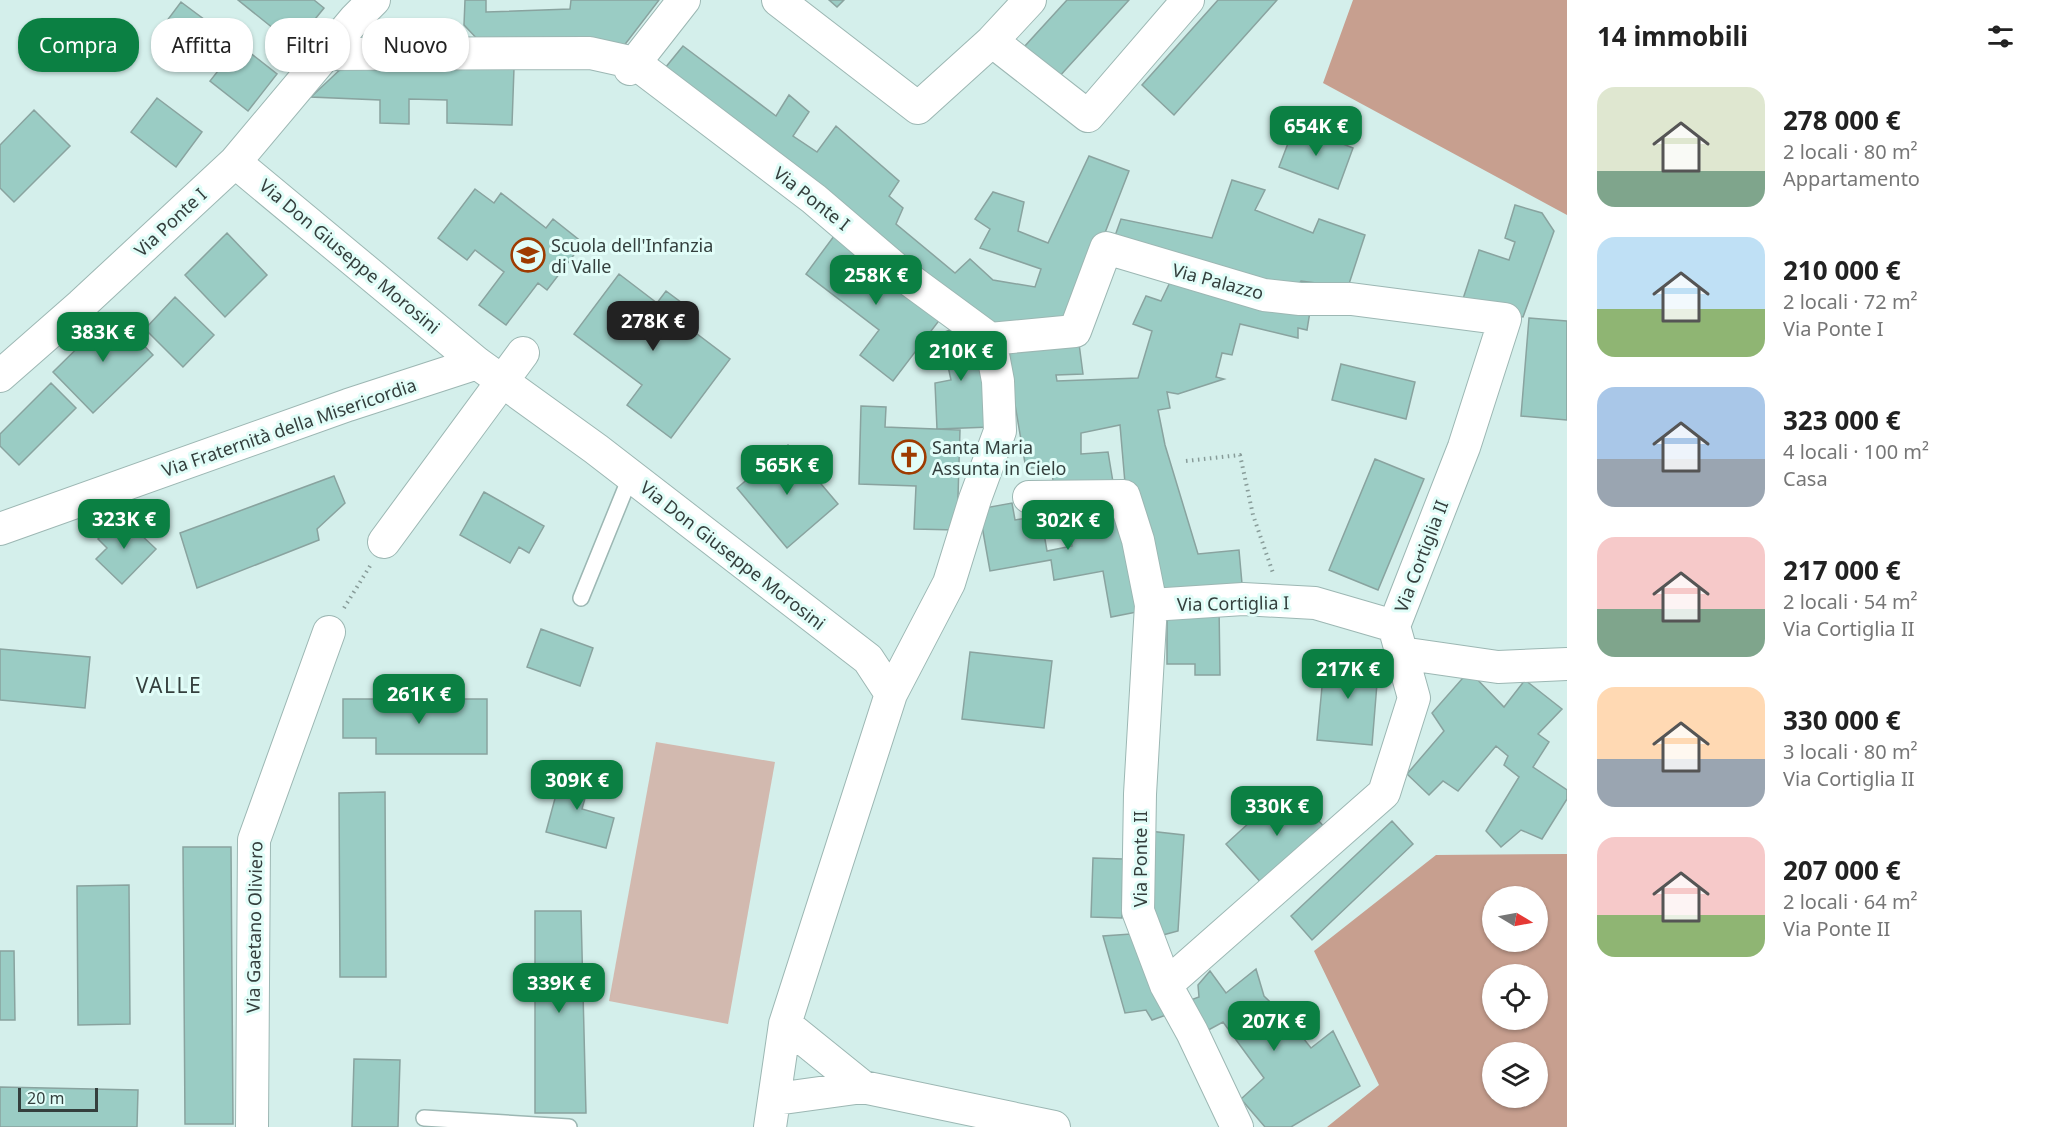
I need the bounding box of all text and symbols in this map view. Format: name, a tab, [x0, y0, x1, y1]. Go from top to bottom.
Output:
chip: Compra	[18, 18, 139, 72]
chip: Affitta	[151, 18, 253, 72]
chip: Filtri	[265, 18, 350, 72]
chip: Nuovo	[362, 18, 469, 72]
text: 14 immobili	[1597, 18, 1748, 54]
icon: filters	[1984, 20, 2017, 53]
text: 278 000 €	[1783, 102, 1901, 138]
pin: 654K €	[1267, 106, 1365, 157]
icon: home	[1645, 111, 1717, 183]
text: 654K €	[1284, 112, 1348, 139]
text: 2 locali · 80 m²	[1783, 138, 1918, 165]
street label: Via Ponte I	[769, 161, 855, 235]
text: Appartamento	[1783, 165, 1920, 192]
street label: Via Don Giuseppe Morosini	[255, 173, 445, 339]
street label: Via Ponte I	[129, 182, 211, 262]
place label: Scuola dell'Infanzia di Valle	[551, 233, 713, 278]
school or university icon: Scuola dell'Infanzia di Valle	[510, 237, 546, 273]
text: 210 000 €	[1783, 252, 1901, 288]
pin: 258K €	[827, 255, 925, 306]
street label: Via Palazzo	[1170, 257, 1266, 305]
text: 258K €	[844, 261, 908, 288]
icon: home	[1645, 261, 1717, 333]
text: 2 locali · 72 m²	[1783, 288, 1918, 315]
pin: 278K €	[604, 301, 702, 352]
text: 278K €	[621, 307, 685, 334]
pin: 383K €	[54, 312, 152, 363]
text: Via Ponte I	[1783, 315, 1884, 342]
text: 383K €	[71, 318, 135, 345]
pin: 210K €	[912, 331, 1010, 382]
text: 210K €	[929, 337, 993, 364]
street label: Via Fraternità della Misericordia	[159, 372, 419, 482]
text: 323 000 €	[1783, 402, 1901, 438]
icon: home	[1645, 411, 1717, 483]
place label: Santa Maria Assunta in Cielo	[932, 435, 1066, 480]
text: 4 locali · 100 m²	[1783, 438, 1929, 465]
church icon: Santa Maria Assunta in Cielo	[891, 439, 927, 475]
pin: 565K €	[738, 445, 836, 496]
text: 565K €	[755, 451, 819, 478]
text: Casa	[1783, 465, 1828, 492]
street label: Via Don Giuseppe Morosini	[635, 475, 831, 635]
street label: Via Cortiglia II	[1389, 496, 1453, 616]
pin: 323K €	[75, 499, 173, 550]
pin: 302K €	[1019, 500, 1117, 551]
text: 323K €	[92, 505, 156, 532]
text: 302K €	[1036, 506, 1100, 533]
text: 217 000 €	[1783, 552, 1901, 588]
icon: home	[1645, 561, 1717, 633]
text: 2 locali · 54 m²	[1783, 588, 1918, 615]
street label: Via Cortiglia I	[1177, 590, 1289, 616]
text: Via Cortiglia II	[1783, 615, 1915, 642]
pin: 217K €	[1299, 649, 1397, 700]
text: 217K €	[1316, 655, 1380, 682]
district label: VALLE	[136, 671, 202, 699]
pin: 261K €	[370, 674, 468, 725]
text: 261K €	[387, 680, 451, 707]
text: 330 000 €	[1783, 702, 1901, 738]
icon: home	[1645, 711, 1717, 783]
text: 3 locali · 80 m²	[1783, 738, 1918, 765]
pin: 309K €	[528, 760, 626, 811]
text: Via Cortiglia II	[1783, 765, 1915, 792]
text: 309K €	[545, 766, 609, 793]
pin: 330K €	[1228, 786, 1326, 837]
text: 330K €	[1245, 792, 1309, 819]
street label: Via Ponte II	[1128, 811, 1152, 907]
street label: Via Gaetano Oliviero	[240, 841, 268, 1013]
text: 207 000 €	[1783, 852, 1901, 888]
icon: home	[1645, 861, 1717, 933]
north arrow	[1482, 886, 1548, 952]
map controls	[1482, 886, 1548, 1108]
text: 2 locali · 64 m²	[1783, 888, 1918, 915]
text: Via Ponte II	[1783, 915, 1890, 942]
pin: 339K €	[510, 963, 608, 1014]
button: locate	[1482, 964, 1548, 1030]
text: 339K €	[527, 969, 591, 996]
pin: 207K €	[1225, 1001, 1323, 1052]
text: 207K €	[1242, 1007, 1306, 1034]
button: layers	[1482, 1042, 1548, 1108]
scale bar	[18, 1085, 98, 1112]
text: 20 m	[27, 1087, 64, 1109]

